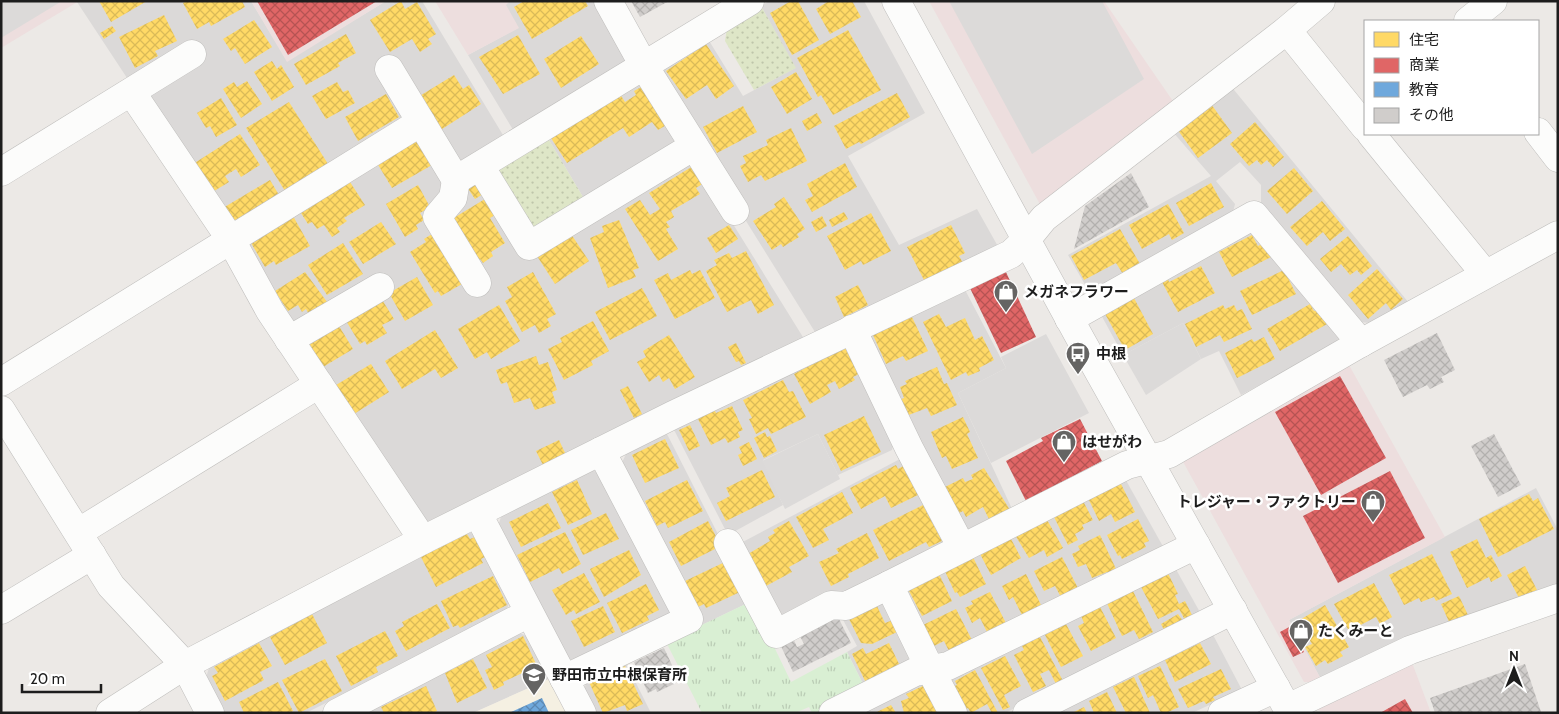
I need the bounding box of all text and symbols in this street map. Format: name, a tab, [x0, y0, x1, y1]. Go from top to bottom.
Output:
legend	[1364, 20, 1539, 135]
text: 住宅	[1409, 31, 1439, 49]
text: 商業	[1409, 56, 1439, 74]
text: 教育	[1409, 81, 1439, 99]
text: その他	[1409, 106, 1454, 124]
shop icon: メガネフラワー	[993, 279, 1019, 313]
place label: メガネフラワー	[1024, 283, 1129, 301]
bus stop icon: 中根	[1065, 341, 1091, 375]
place label: 中根	[1096, 345, 1126, 363]
shop icon: はせがわ	[1051, 429, 1077, 463]
place label: はせがわ	[1082, 433, 1142, 451]
shop icon: トレジャー・ファクトリー	[1360, 489, 1386, 523]
place label: トレジャー・ファクトリー	[1177, 493, 1356, 511]
shop icon: たくみーと	[1288, 618, 1314, 652]
place label: たくみーと	[1318, 622, 1394, 640]
north arrow	[1489, 644, 1539, 694]
text: N	[1509, 647, 1519, 665]
scale bar	[22, 662, 101, 694]
school or university icon: 野田市立中根保育所	[521, 662, 547, 696]
place label: 野田市立中根保育所	[552, 666, 687, 684]
text: 20 m	[30, 670, 65, 688]

